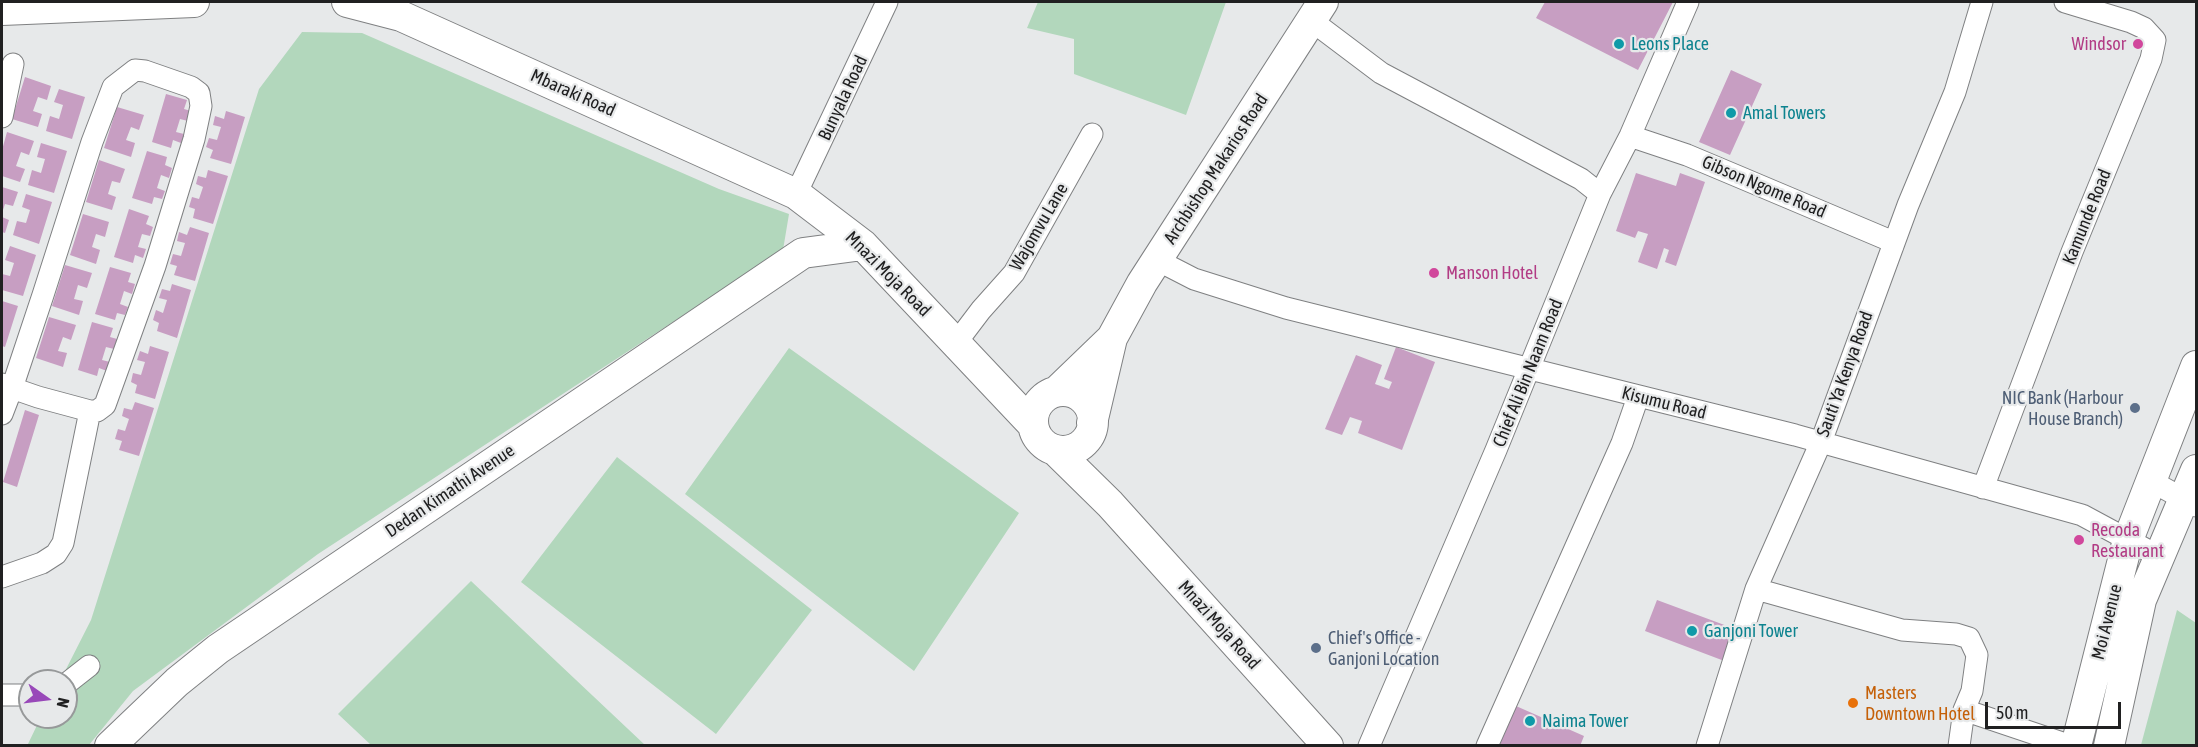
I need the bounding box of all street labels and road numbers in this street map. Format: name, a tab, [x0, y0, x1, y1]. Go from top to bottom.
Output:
street label: Bunyala Road	[814, 52, 872, 144]
street label: Mbaraki Road	[527, 65, 619, 121]
street label: Archbishop Makarios Road	[1159, 90, 1273, 248]
street label: Gibson Ngome Road	[1699, 151, 1829, 223]
street label: Kamunde Road	[2058, 166, 2116, 268]
street label: Wajomvu Lane	[1005, 179, 1073, 275]
street label: Mnazi Moja Road	[841, 227, 935, 321]
street label: Chief Ali Bin Naam Road	[1488, 296, 1568, 450]
street label: Sauti Ya Kenya Road	[1812, 308, 1878, 440]
street label: Kisumu Road	[1619, 382, 1709, 424]
street label: Dedan Kimathi Avenue	[381, 440, 519, 542]
street label: Mnazi Moja Road	[1173, 576, 1265, 674]
street label: Moi Avenue	[2087, 582, 2127, 662]

